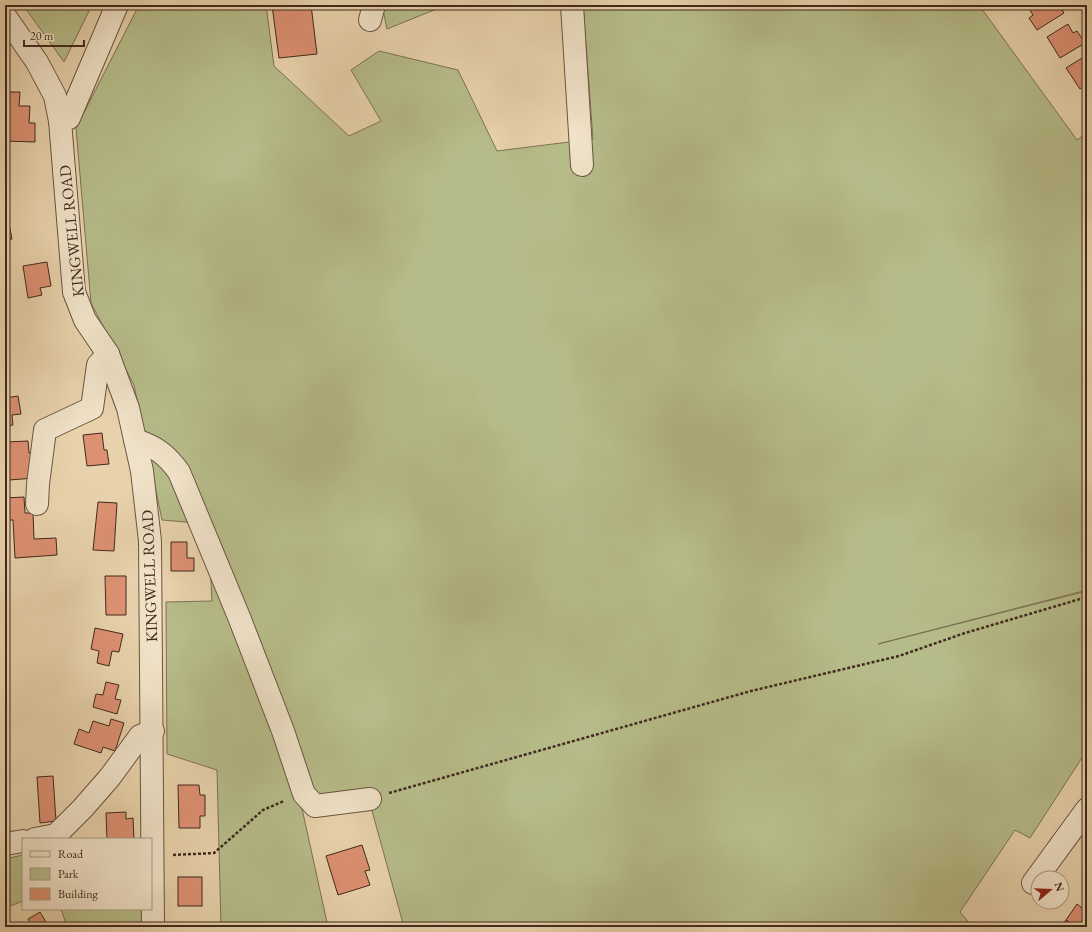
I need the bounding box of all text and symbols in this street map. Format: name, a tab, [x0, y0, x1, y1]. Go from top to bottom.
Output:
scale bar	[24, 22, 84, 48]
text: 20 m	[30, 28, 54, 44]
street label: KINGWELL ROAD	[54, 164, 89, 298]
street label: KINGWELL ROAD	[137, 509, 162, 643]
legend	[22, 838, 152, 910]
text: Road	[58, 846, 84, 862]
text: Park	[58, 866, 79, 882]
north arrow	[1030, 870, 1070, 910]
text: N	[1051, 880, 1068, 893]
text: Building	[58, 886, 99, 902]

